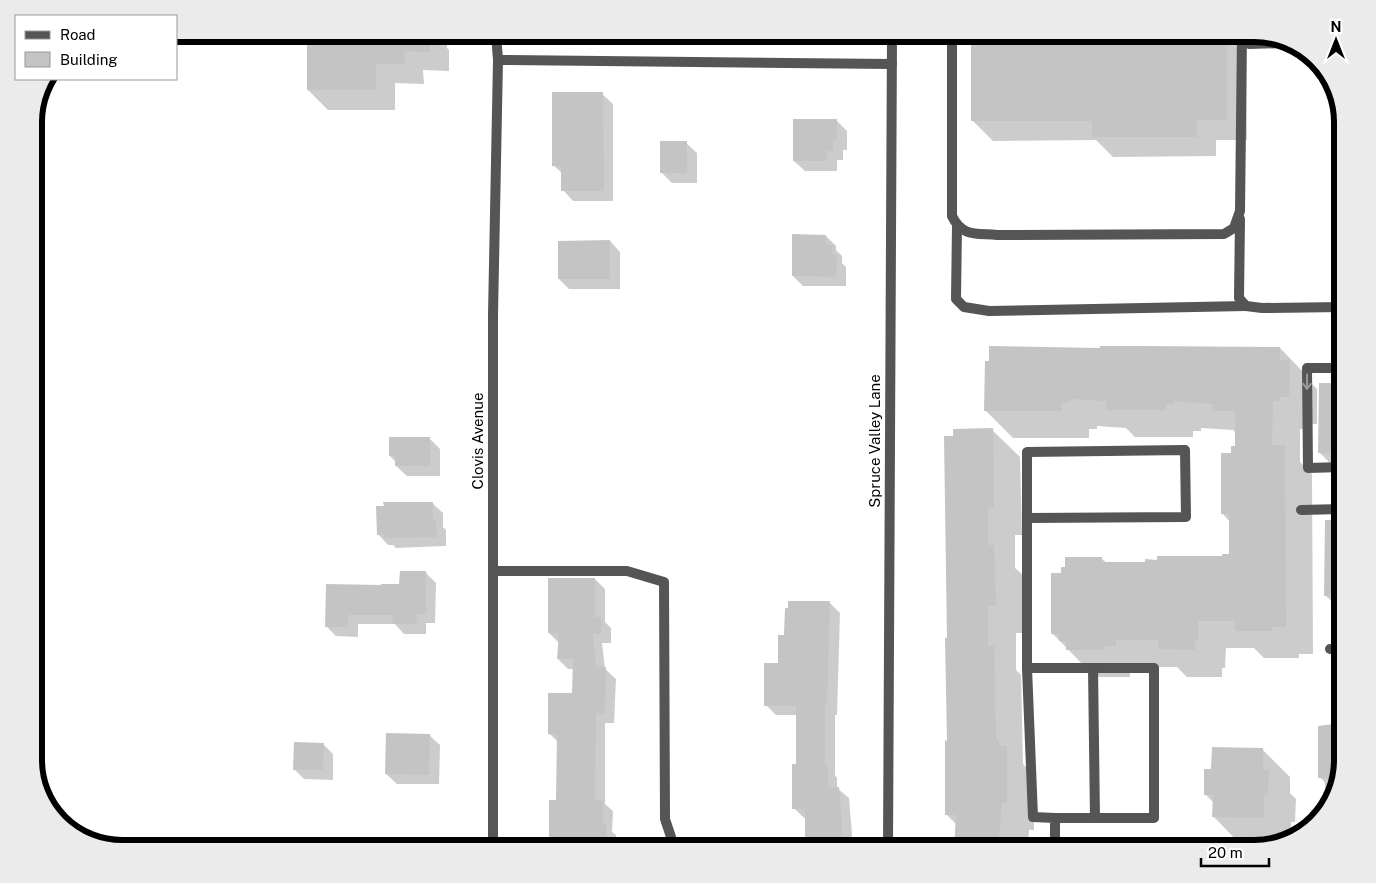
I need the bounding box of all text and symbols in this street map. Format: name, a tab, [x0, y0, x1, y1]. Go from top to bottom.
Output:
legend	[15, 15, 178, 80]
north arrow	[1311, 15, 1361, 65]
text: N	[1331, 19, 1341, 35]
text: Road	[60, 26, 96, 43]
text: Building	[60, 51, 118, 68]
street label: Spruce Valley Lane	[866, 374, 883, 508]
one-way arrow	[1302, 374, 1312, 390]
street label: Clovis Avenue	[469, 393, 486, 489]
scale bar	[1201, 836, 1268, 868]
text: 20 m	[1208, 844, 1243, 861]

